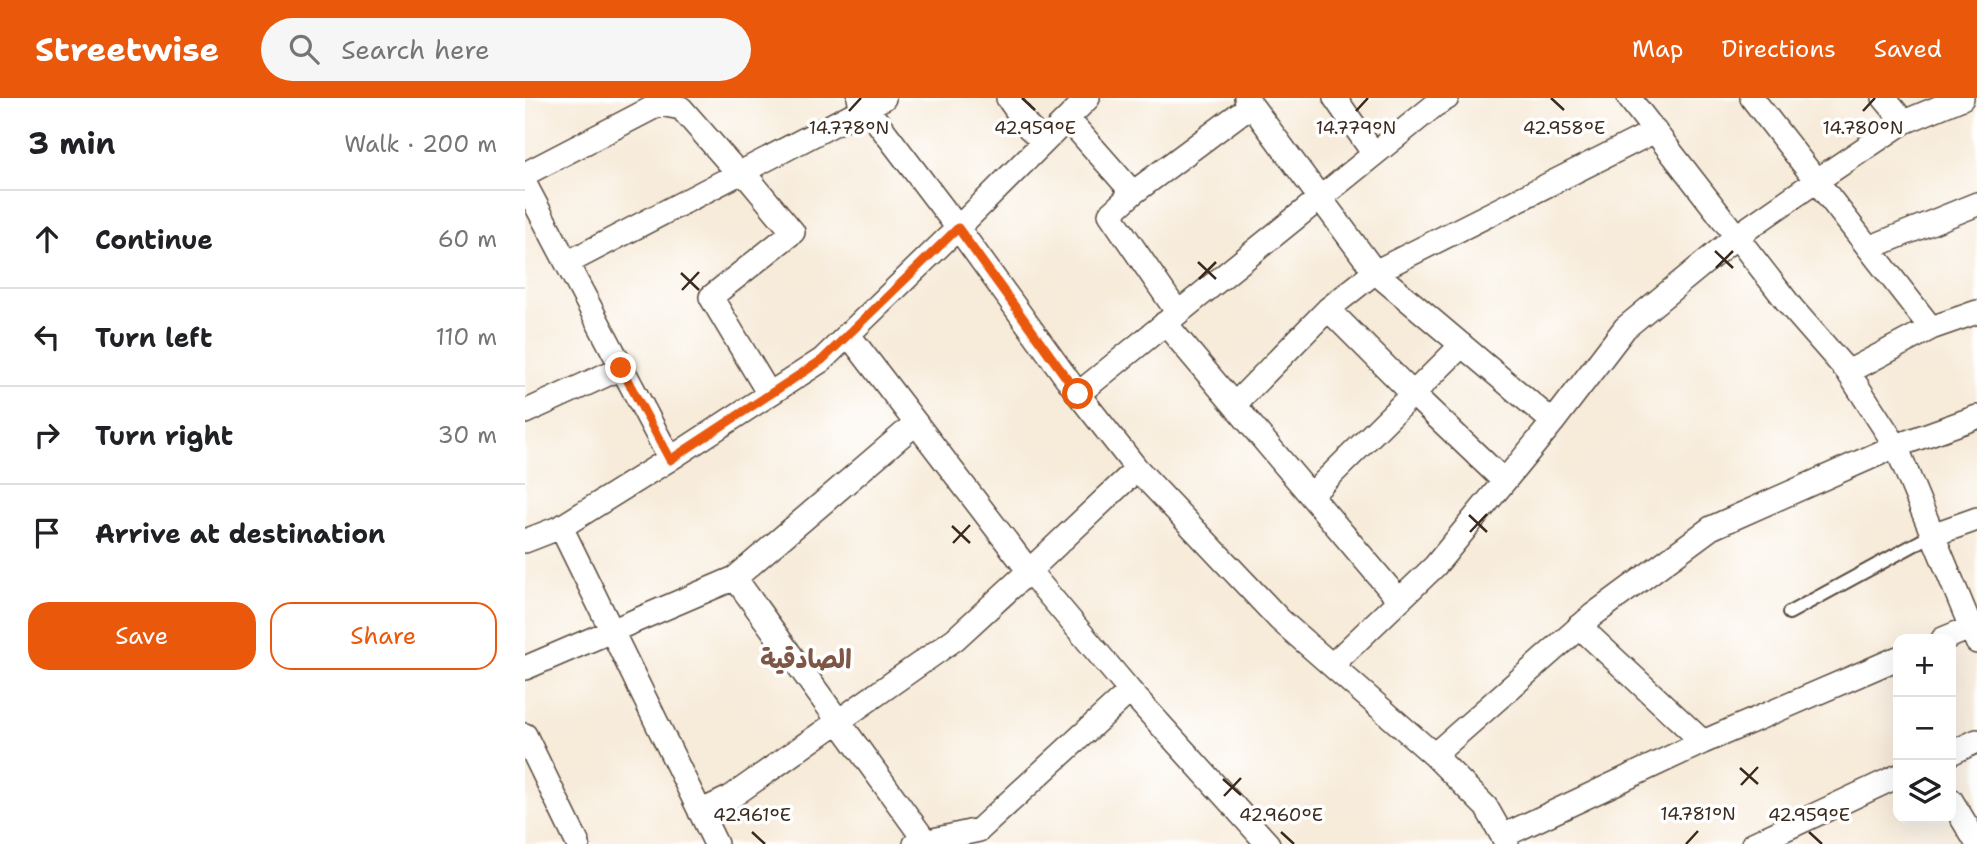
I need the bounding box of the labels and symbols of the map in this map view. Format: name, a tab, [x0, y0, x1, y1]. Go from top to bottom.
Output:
text: 14.778°N	[809, 116, 889, 140]
text: 42.959°E	[994, 116, 1076, 140]
text: 14.779°N	[1316, 116, 1396, 140]
text: 42.958°E	[1523, 116, 1605, 140]
text: 14.780°N	[1822, 116, 1904, 140]
route end	[605, 352, 636, 383]
route start	[1062, 378, 1093, 409]
district label: الصادقية	[760, 641, 852, 676]
text: 14.781°N	[1660, 802, 1736, 826]
text: 42.961°E	[713, 803, 791, 827]
text: 42.960°E	[1239, 803, 1323, 827]
text: 42.959°E	[1768, 803, 1850, 827]

